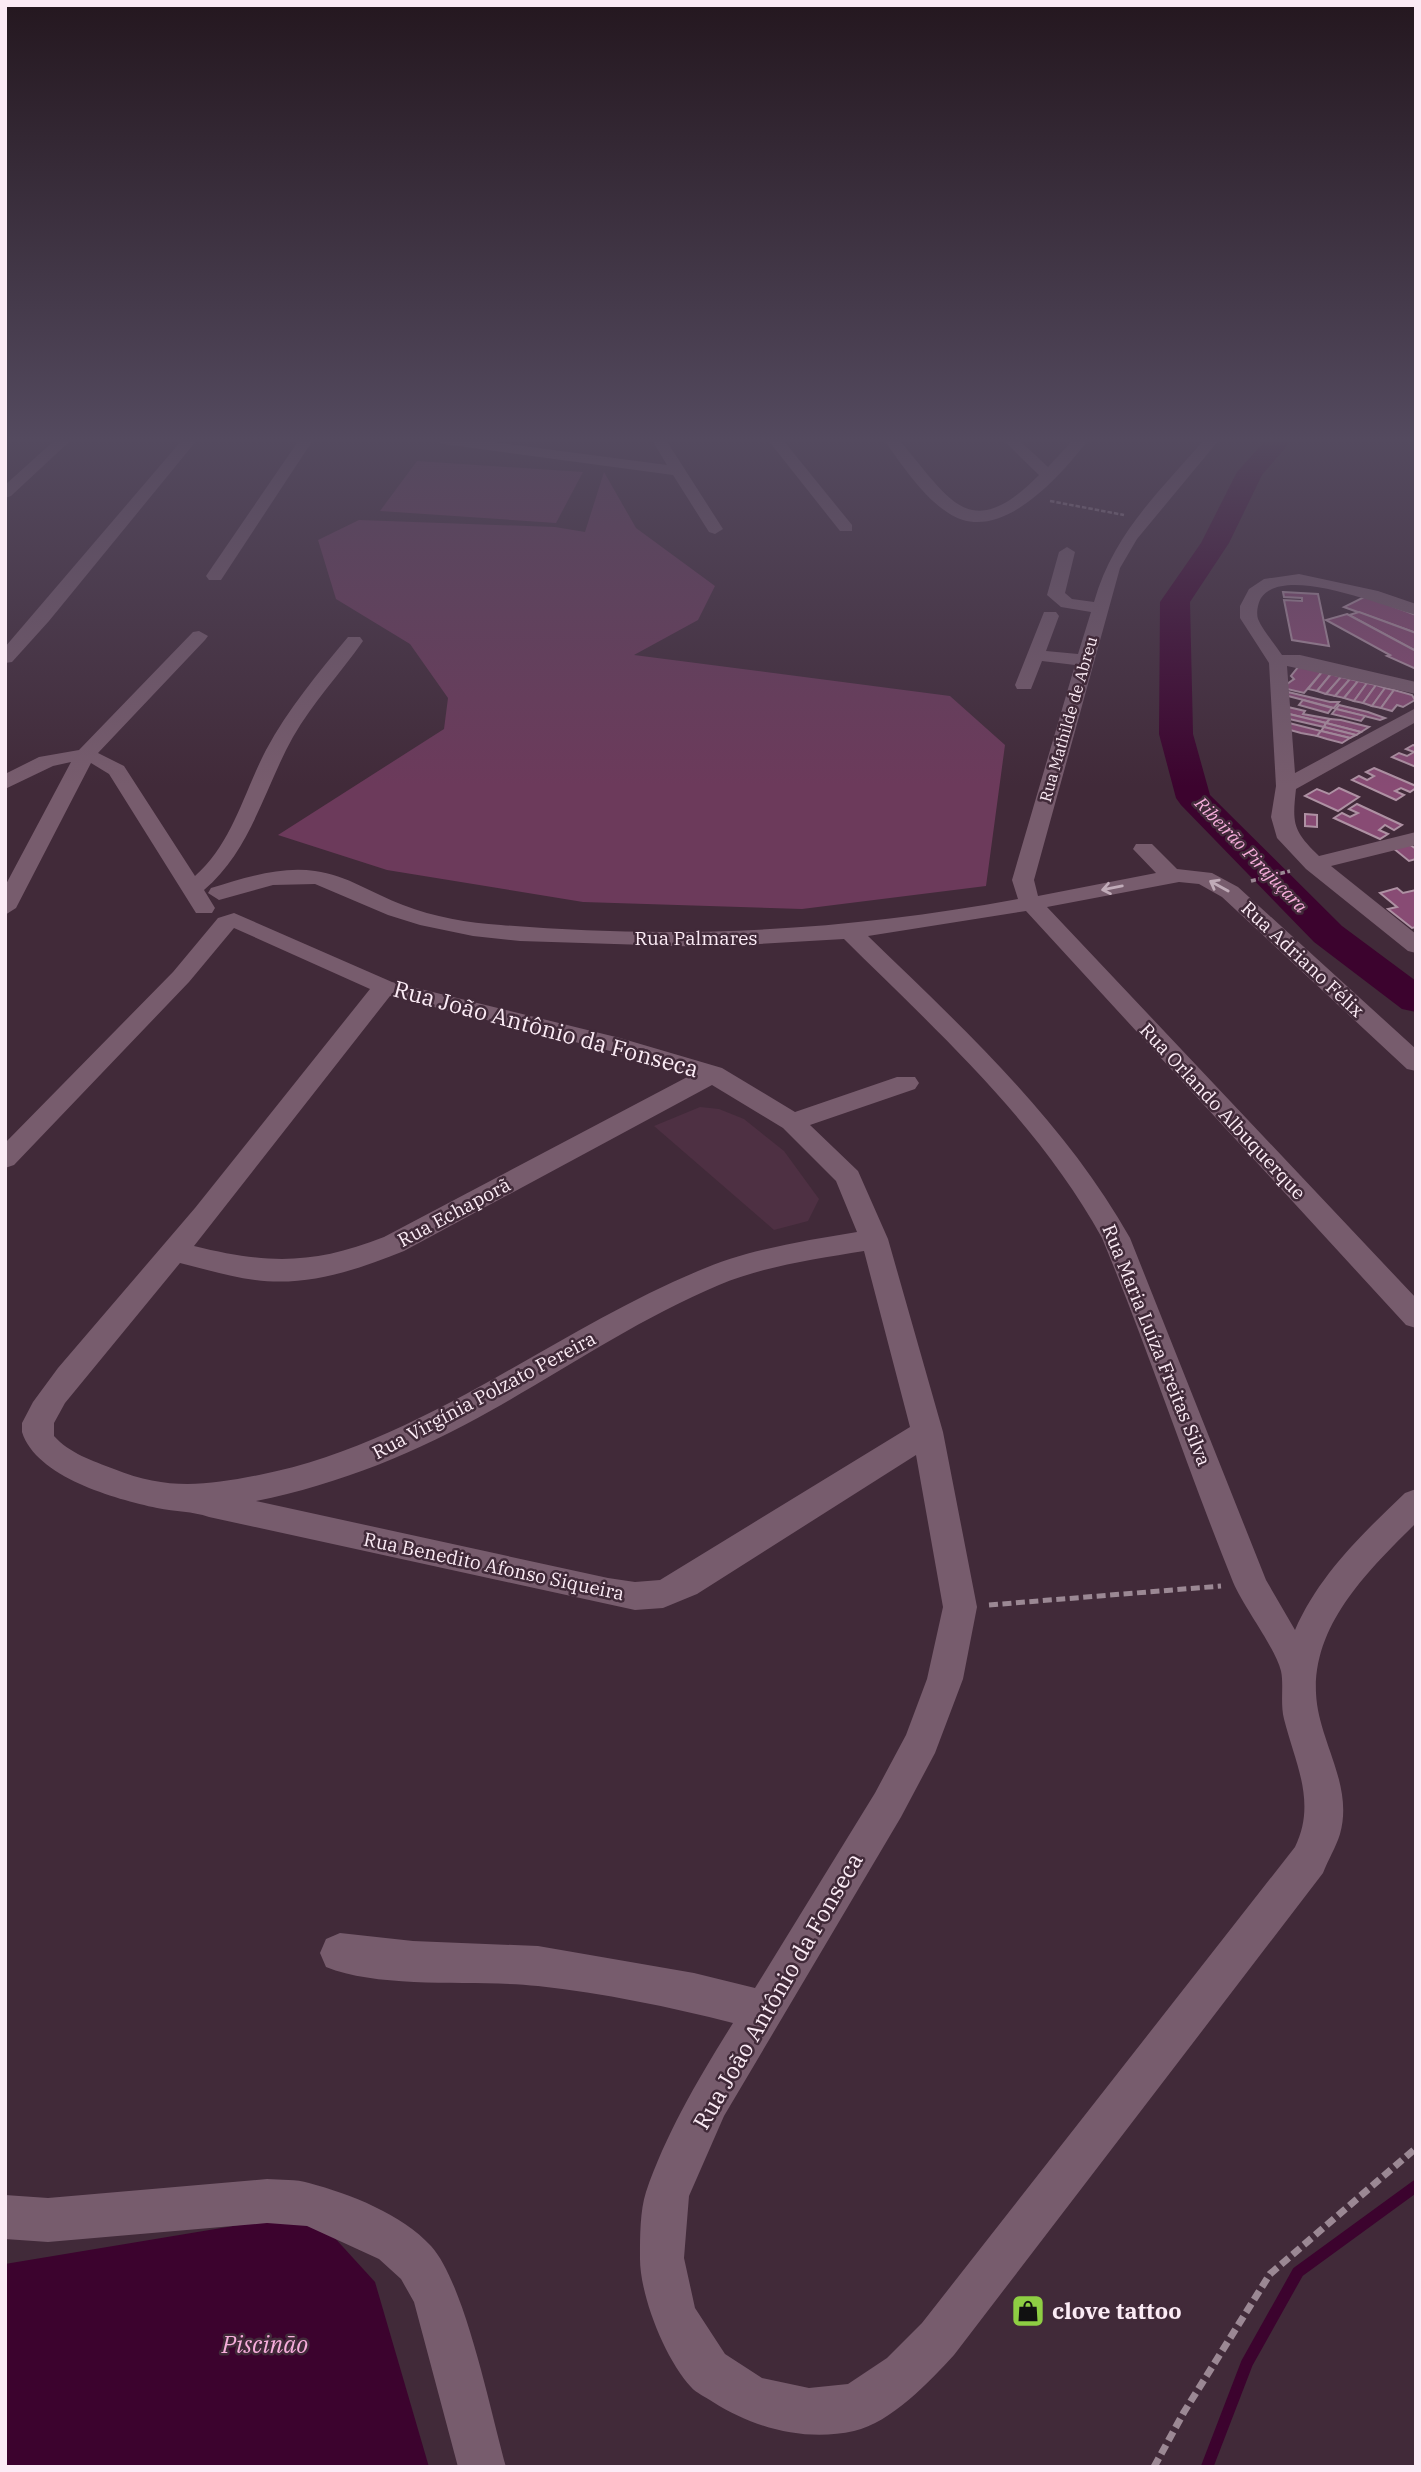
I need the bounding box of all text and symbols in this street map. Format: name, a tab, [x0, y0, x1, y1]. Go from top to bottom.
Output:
street label: Rua Mathilde de Abreu	[1035, 634, 1101, 804]
water label: Ribeirão Pirajuçara	[1189, 791, 1313, 918]
one-way arrow	[1210, 879, 1230, 893]
one-way arrow	[1101, 882, 1124, 896]
street label: Rua Adriano Félix	[1237, 896, 1370, 1022]
street label: Rua Palmares	[634, 926, 758, 950]
street label: Rua João Antônio da Fonseca	[390, 973, 702, 1083]
street label: Rua Orlando Albuquerque	[1135, 1018, 1311, 1204]
street label: Rua Echaporã	[393, 1172, 515, 1252]
street label: Rua Maria Luíza Freitas Silva	[1097, 1221, 1217, 1469]
street label: Rua Virgínia Polzato Pereira	[368, 1326, 600, 1464]
street label: Rua Benedito Afonso Siqueira	[361, 1527, 627, 1605]
street label: Rua João Antônio da Fonseca	[685, 1847, 869, 2134]
shop icon: clove tattoo	[1009, 2292, 1047, 2330]
place label: clove tattoo	[1052, 2295, 1182, 2325]
water label: Piscinão	[221, 2328, 308, 2360]

